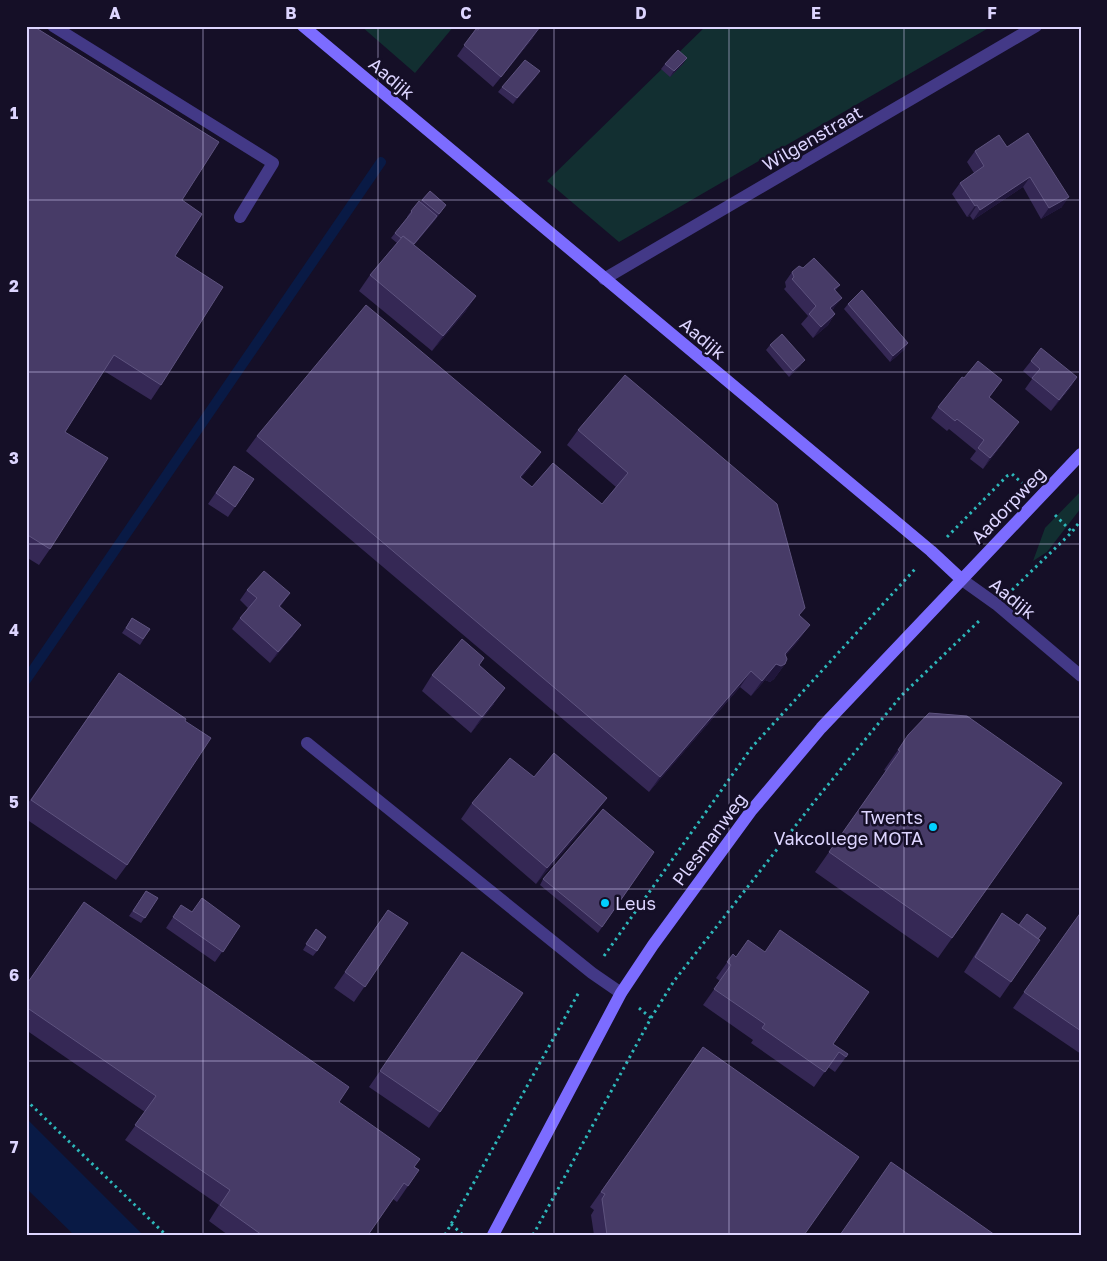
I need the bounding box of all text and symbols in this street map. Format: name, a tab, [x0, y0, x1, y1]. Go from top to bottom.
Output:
text: A	[109, 3, 121, 23]
text: B	[285, 3, 297, 23]
text: C	[460, 3, 472, 23]
text: D	[635, 3, 647, 23]
text: E	[811, 3, 821, 23]
text: F	[987, 3, 997, 23]
street label: Aadijk	[365, 52, 419, 104]
street label: Wilgenstraat	[758, 101, 866, 175]
text: 1	[10, 103, 18, 123]
text: 2	[9, 276, 19, 296]
street label: Aadijk	[676, 312, 730, 364]
text: 3	[9, 448, 19, 468]
street label: Aadorpweg	[966, 462, 1050, 548]
street label: Aadijk	[985, 573, 1041, 623]
text: 4	[9, 620, 19, 640]
street label: Plesmanweg	[667, 788, 751, 890]
text: 5	[9, 792, 19, 812]
place label: Twents Vakcollege MOTA	[773, 806, 923, 849]
marker: Twents Vakcollege MOTA	[927, 821, 939, 833]
place label: Leus	[615, 892, 656, 914]
marker: Leus	[599, 897, 611, 909]
text: 6	[9, 965, 19, 985]
text: 7	[10, 1137, 19, 1157]

